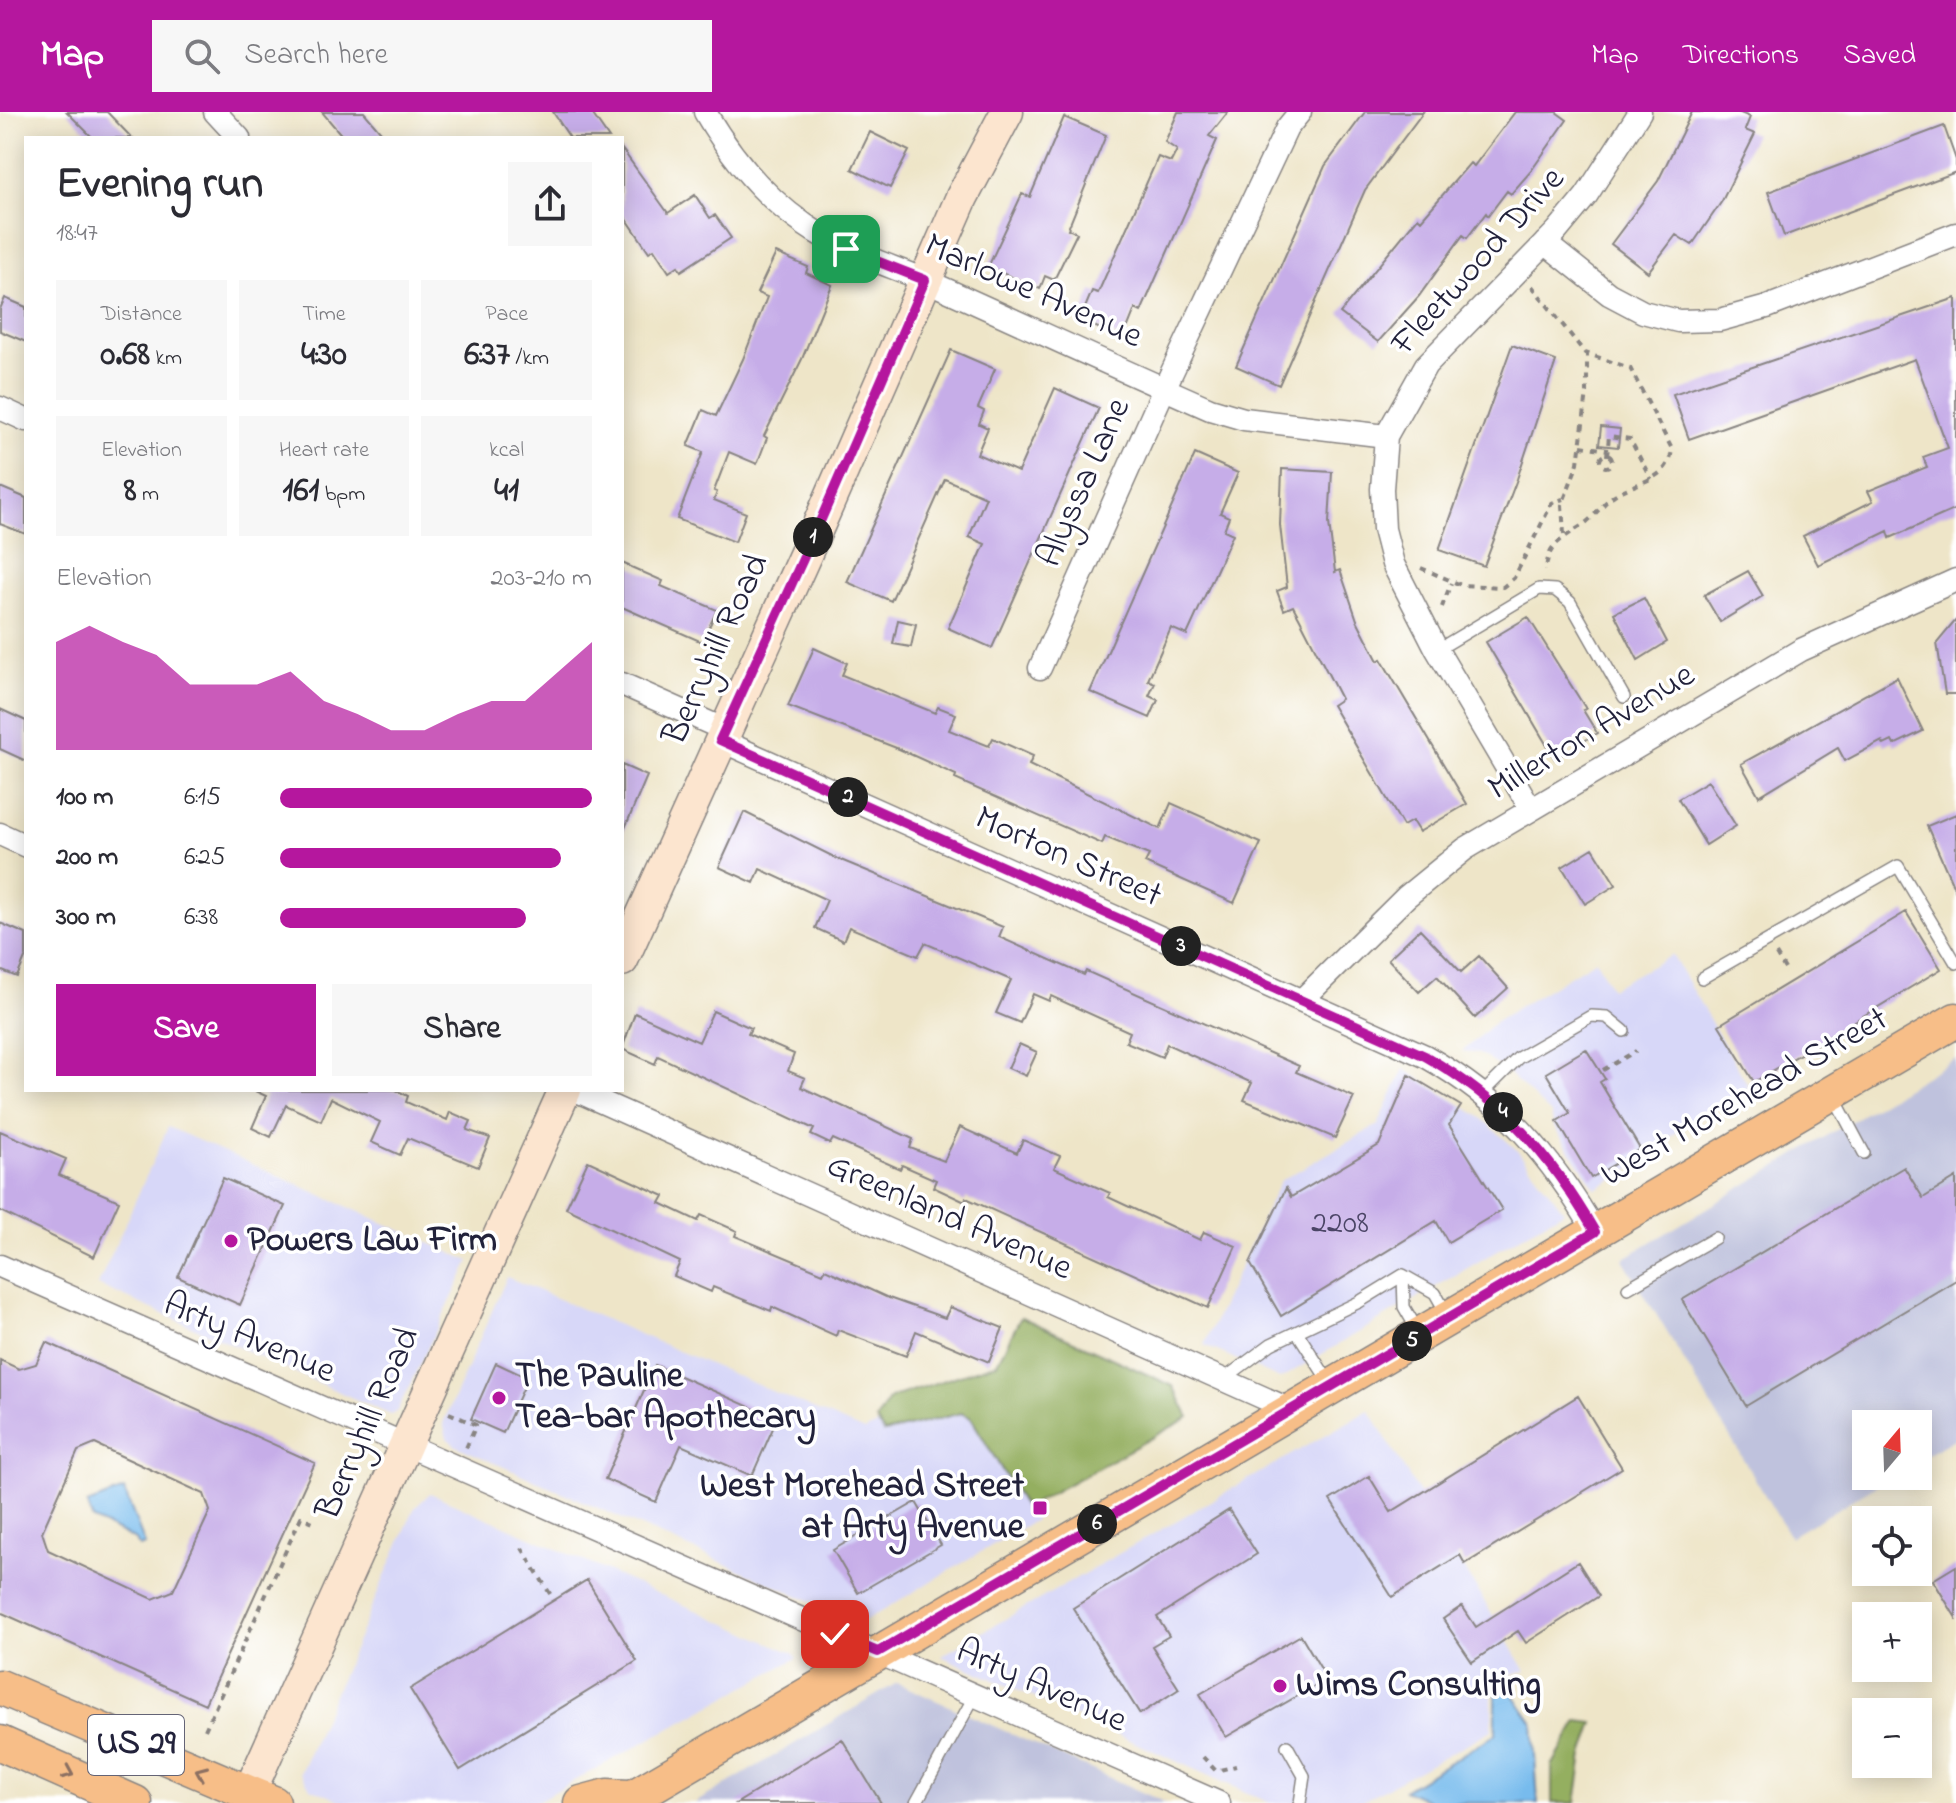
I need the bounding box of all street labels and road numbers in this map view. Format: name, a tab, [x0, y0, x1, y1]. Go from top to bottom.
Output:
street label: Fleetwood Drive	[1379, 155, 1579, 369]
street label: Marlowe Avenue	[916, 220, 1151, 364]
street label: Alyssa Lane	[1024, 389, 1146, 576]
street label: Berryhill Road	[649, 546, 784, 755]
street label: Millerton Avenue	[1479, 650, 1706, 816]
street label: Morton Street	[966, 793, 1170, 923]
street label: West Morehead Street	[1591, 994, 1899, 1202]
street label: Greenland Avenue	[818, 1140, 1081, 1296]
street label: Arty Avenue	[155, 1279, 344, 1399]
street label: Berryhill Road	[303, 1319, 435, 1530]
street label: Arty Avenue	[947, 1626, 1136, 1749]
road number: US 29	[88, 1715, 184, 1775]

